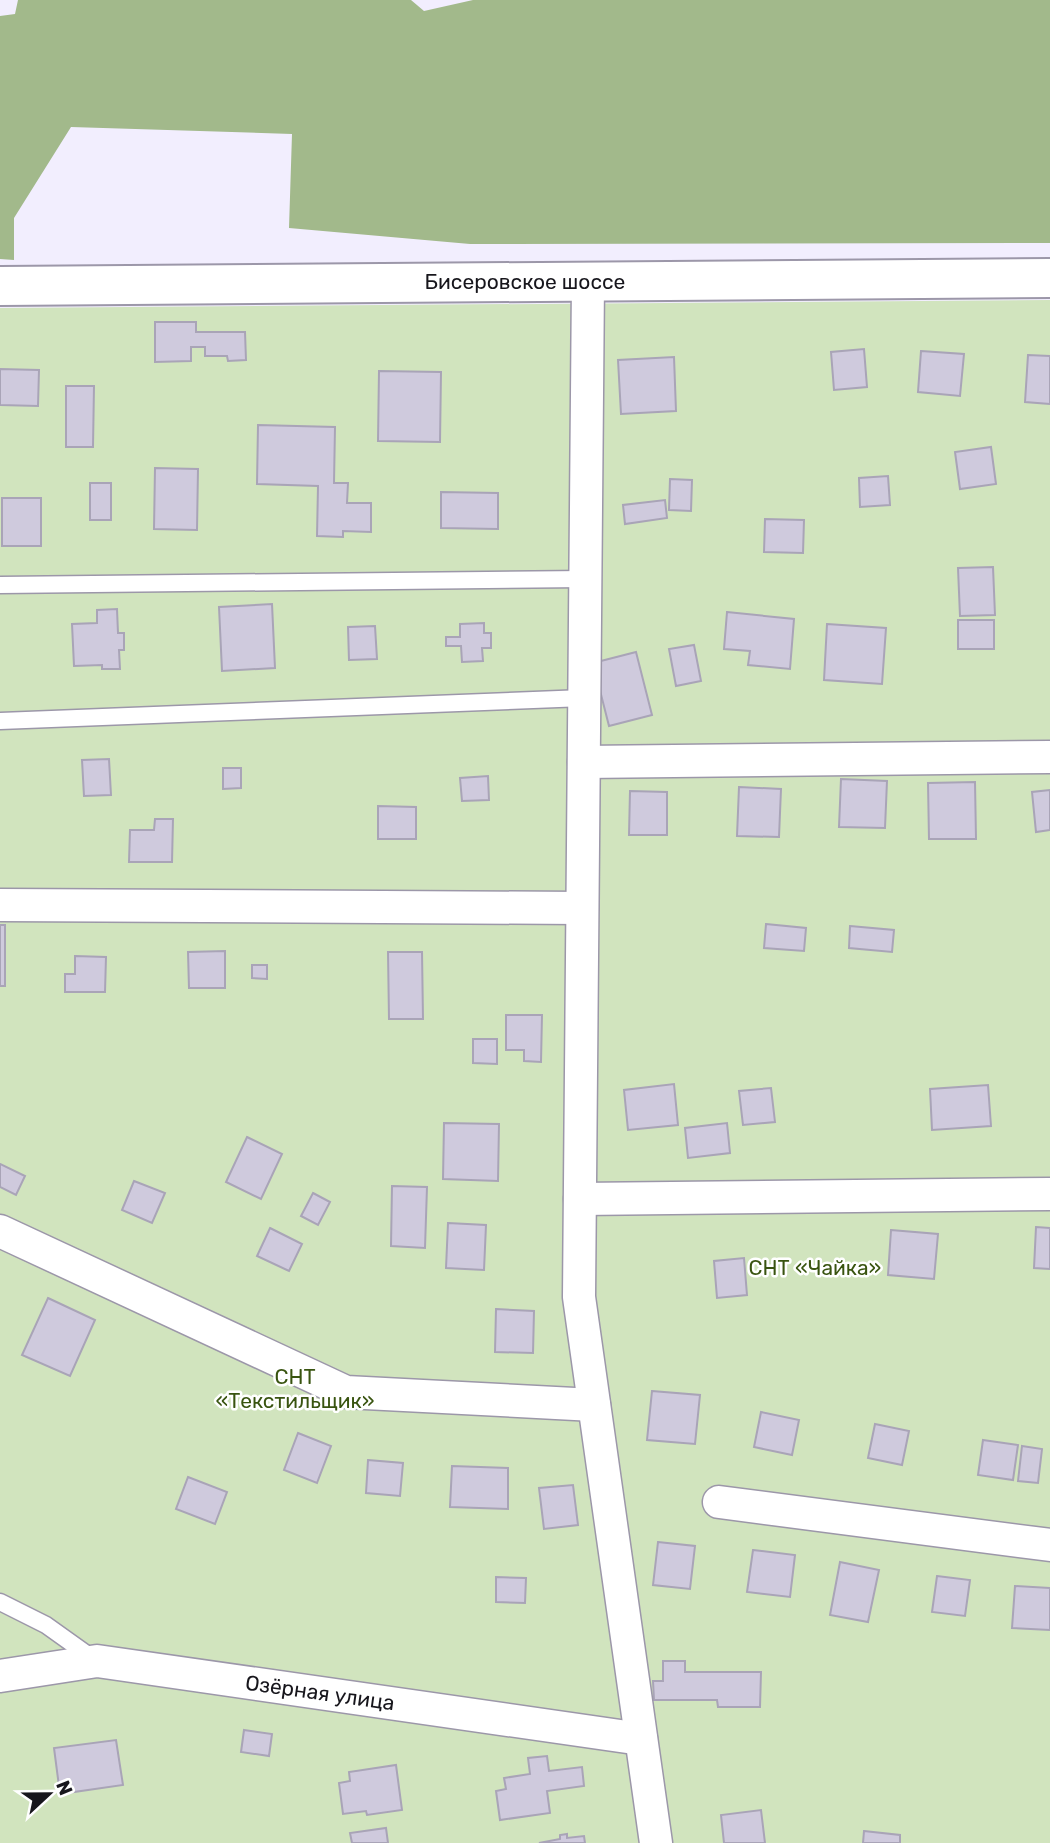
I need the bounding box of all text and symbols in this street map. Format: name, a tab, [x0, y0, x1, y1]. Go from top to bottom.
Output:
street label: Бисеровское шоссе	[425, 269, 625, 294]
park label: СНТ «Чайка»	[749, 1255, 881, 1280]
park label: СНТ «Текстильщик»	[215, 1364, 375, 1413]
street label: Озёрная улица	[244, 1670, 396, 1715]
north arrow	[14, 1759, 84, 1829]
text: N	[51, 1777, 78, 1798]

